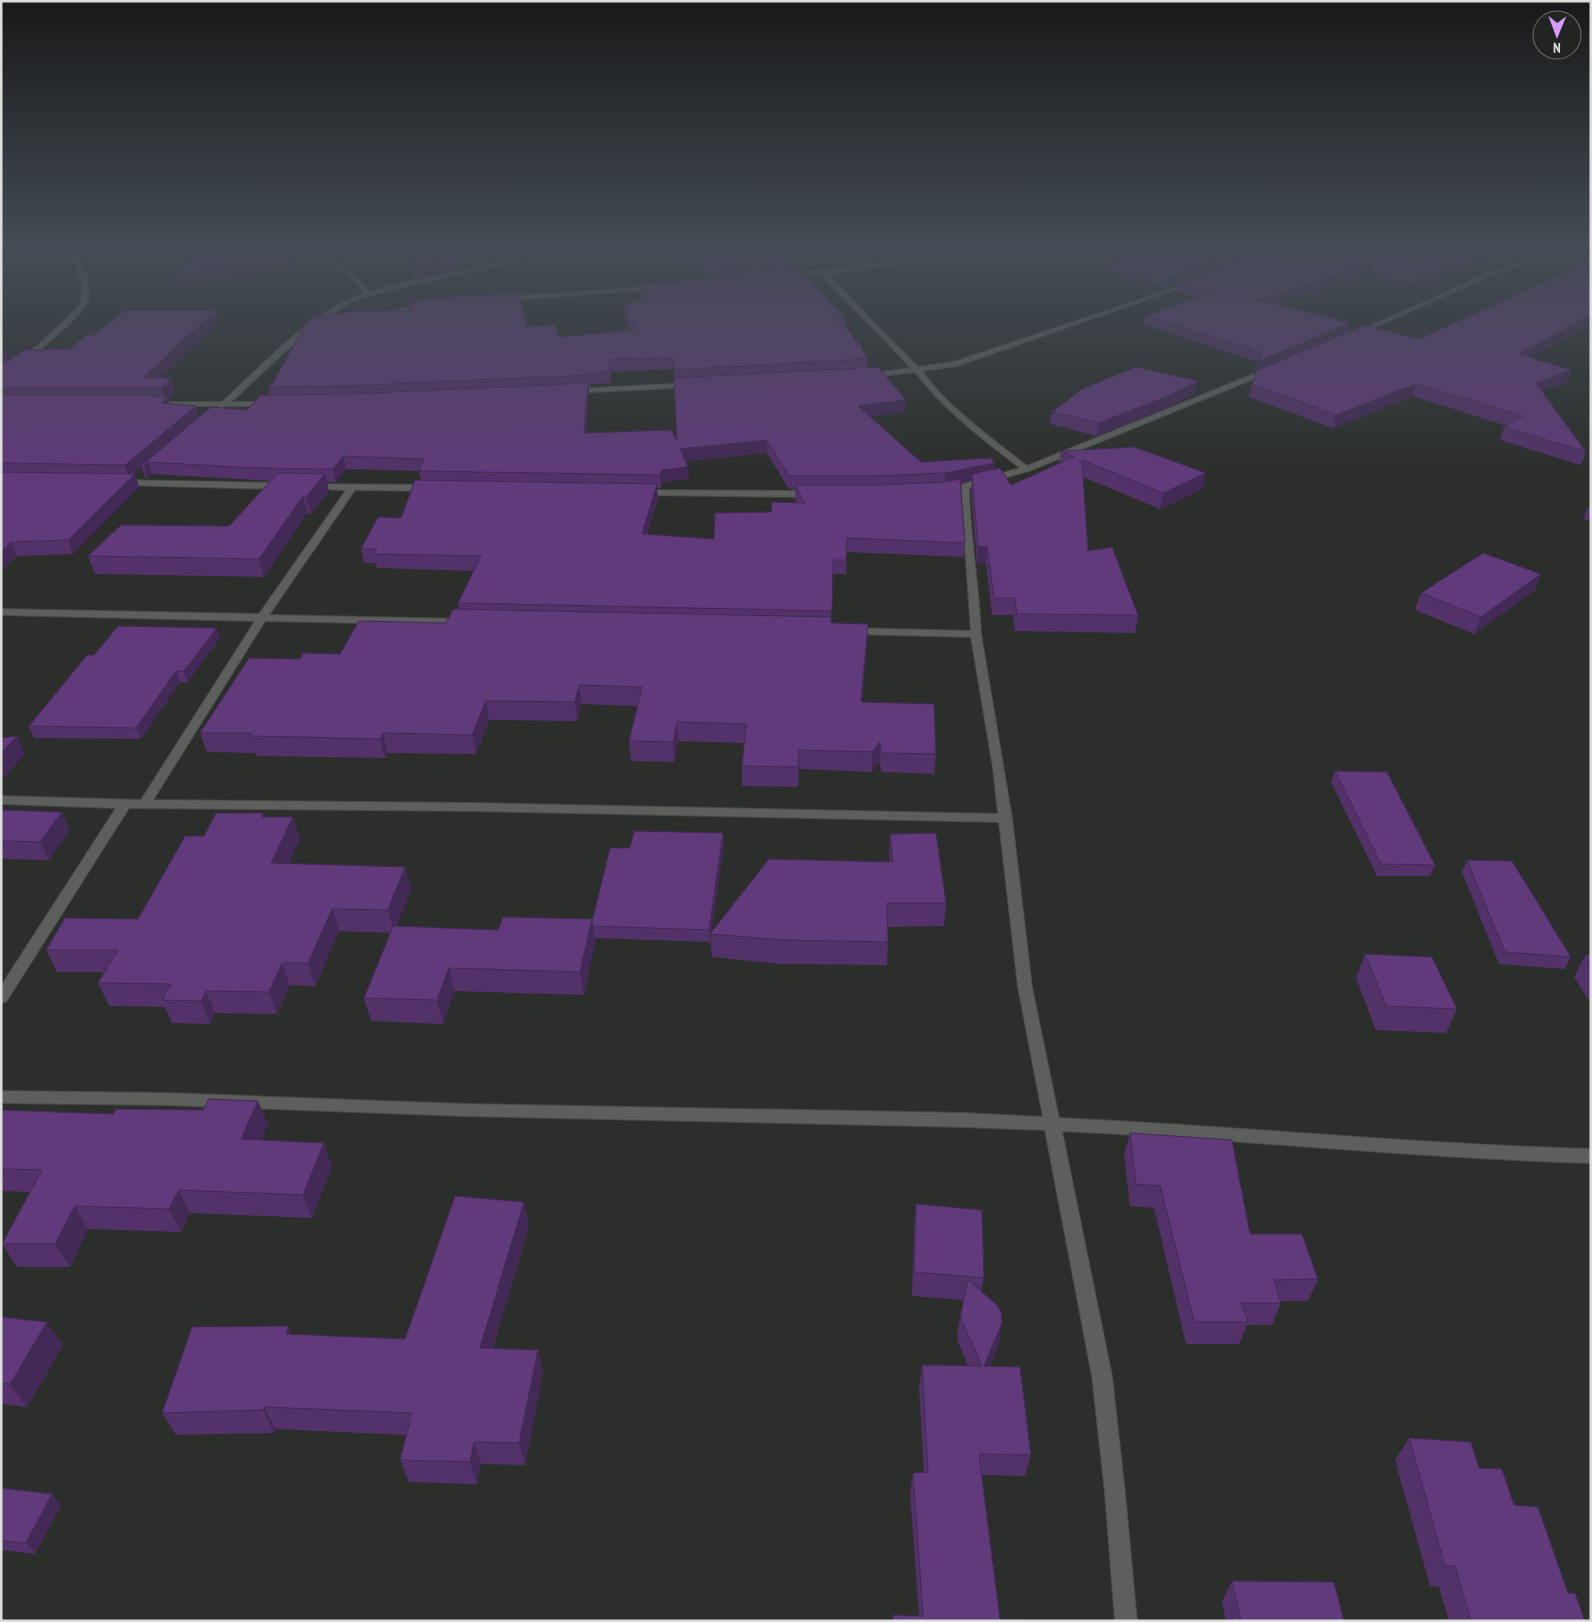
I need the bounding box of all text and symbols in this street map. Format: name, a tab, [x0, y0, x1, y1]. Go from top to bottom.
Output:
north arrow	[1532, 10, 1582, 60]
text: N	[1553, 39, 1561, 57]

